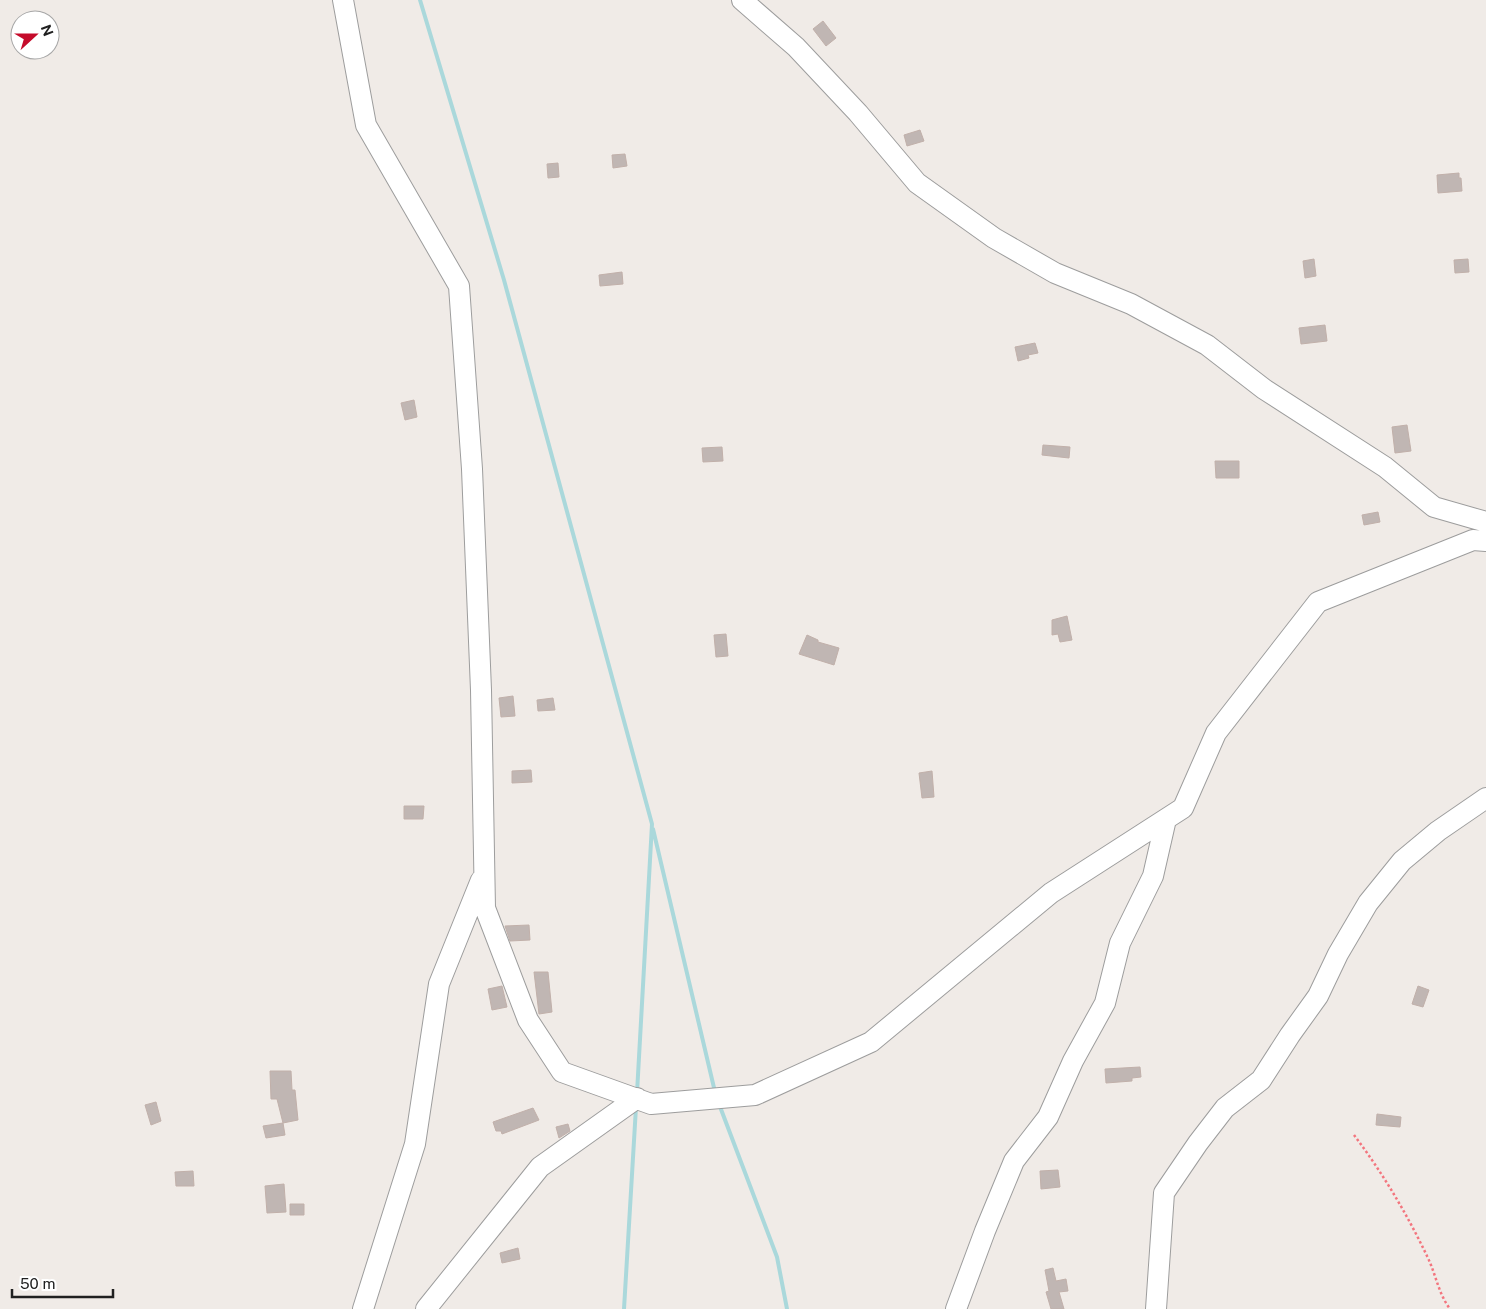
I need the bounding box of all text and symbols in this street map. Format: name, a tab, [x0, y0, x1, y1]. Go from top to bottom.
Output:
north arrow	[10, 10, 60, 60]
text: N	[38, 22, 57, 38]
scale bar	[12, 1266, 114, 1298]
text: 50 m	[20, 1275, 55, 1292]

